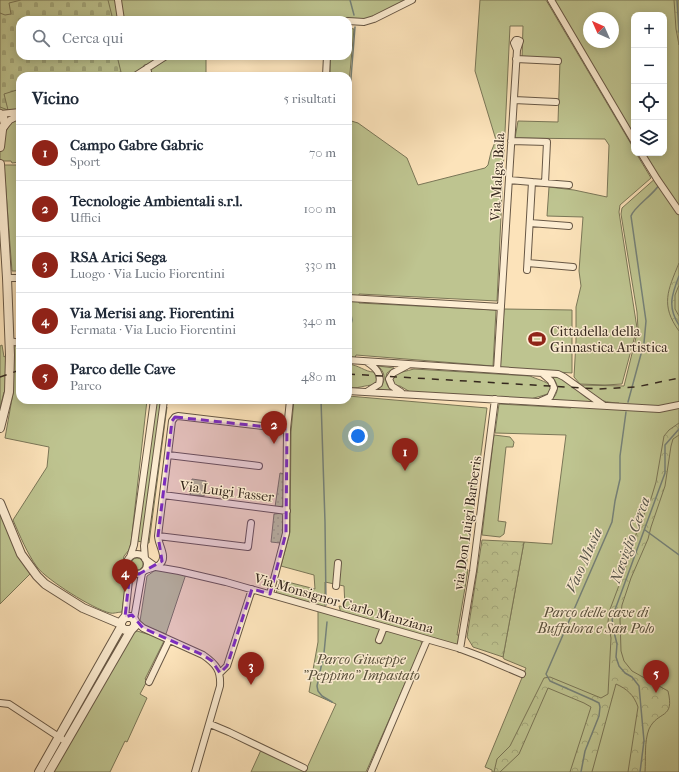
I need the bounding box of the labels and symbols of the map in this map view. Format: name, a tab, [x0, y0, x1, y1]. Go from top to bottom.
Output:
north arrow	[583, 12, 619, 48]
street label: Via Malga Bala	[487, 132, 508, 223]
place label: Cittadella della Ginnastica Artistica	[550, 323, 668, 356]
sports icon: Cittadella della Ginnastica Artistica	[527, 329, 547, 349]
pin: 2	[261, 411, 287, 444]
your location	[348, 426, 368, 446]
pin: 1	[392, 438, 418, 471]
street label: via Don Luigi Barberis	[450, 455, 485, 591]
street label: Via Luigi Fasser	[178, 477, 275, 506]
water label: Naviglio Cerca	[606, 494, 654, 587]
water label: Vaso Musia	[562, 525, 606, 595]
pin: 4	[112, 559, 138, 592]
street label: Via Monsignor Carlo Manziana	[251, 569, 436, 637]
park label: Parco delle cave di Buffalora e San Polo	[536, 604, 655, 637]
park label: Parco Giuseppe "Peppino" Impastato	[302, 651, 420, 684]
pin: 3	[238, 652, 264, 685]
pin: 5	[643, 660, 669, 693]

